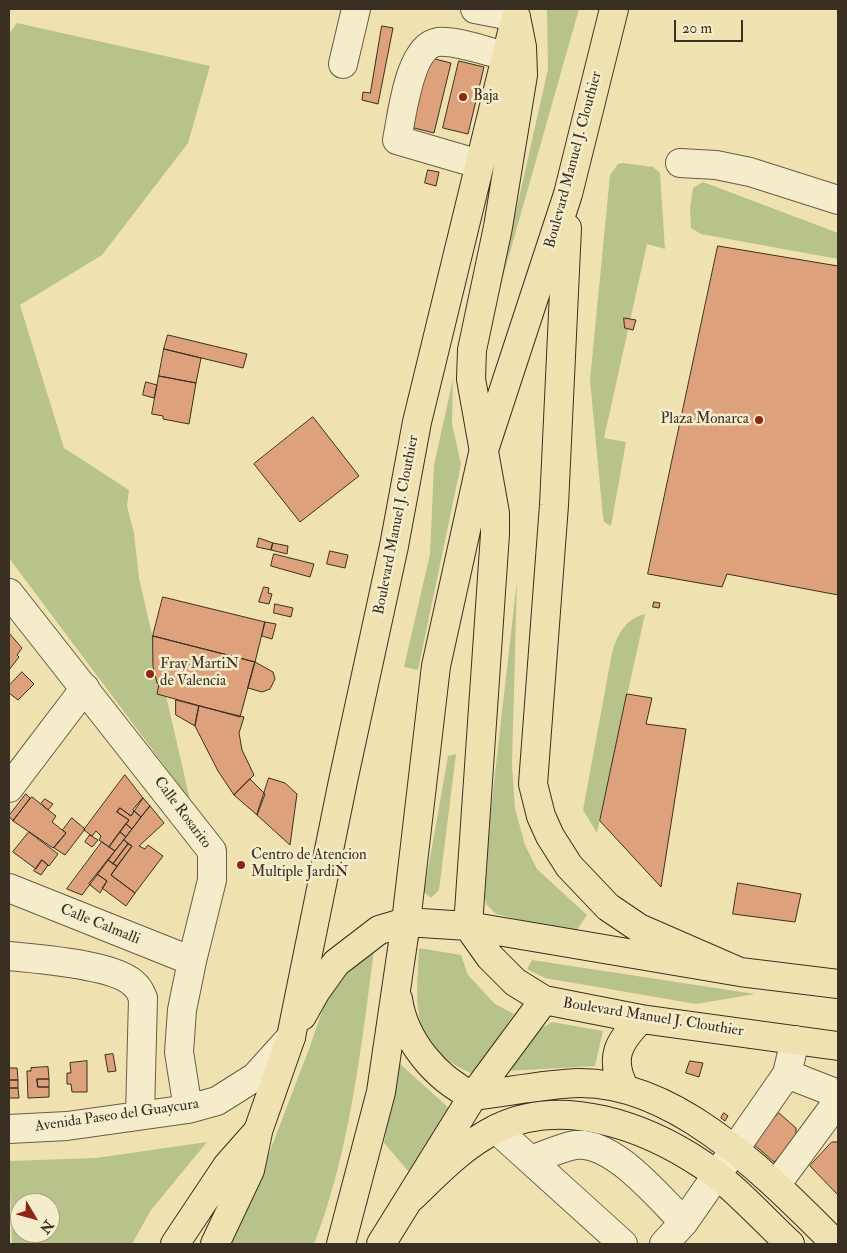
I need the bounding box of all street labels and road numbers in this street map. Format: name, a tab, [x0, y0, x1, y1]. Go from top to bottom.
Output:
street label: Boulevard Manuel J. Clouthier	[542, 69, 606, 251]
street label: Boulevard Manuel J. Clouthier	[371, 434, 423, 616]
street label: Calle Rosarito	[149, 774, 215, 852]
street label: Calle Calmalli	[57, 901, 143, 949]
street label: Boulevard Manuel J. Clouthier	[561, 995, 745, 1041]
street label: Avenida Paseo del Guaycura	[34, 1096, 200, 1136]

